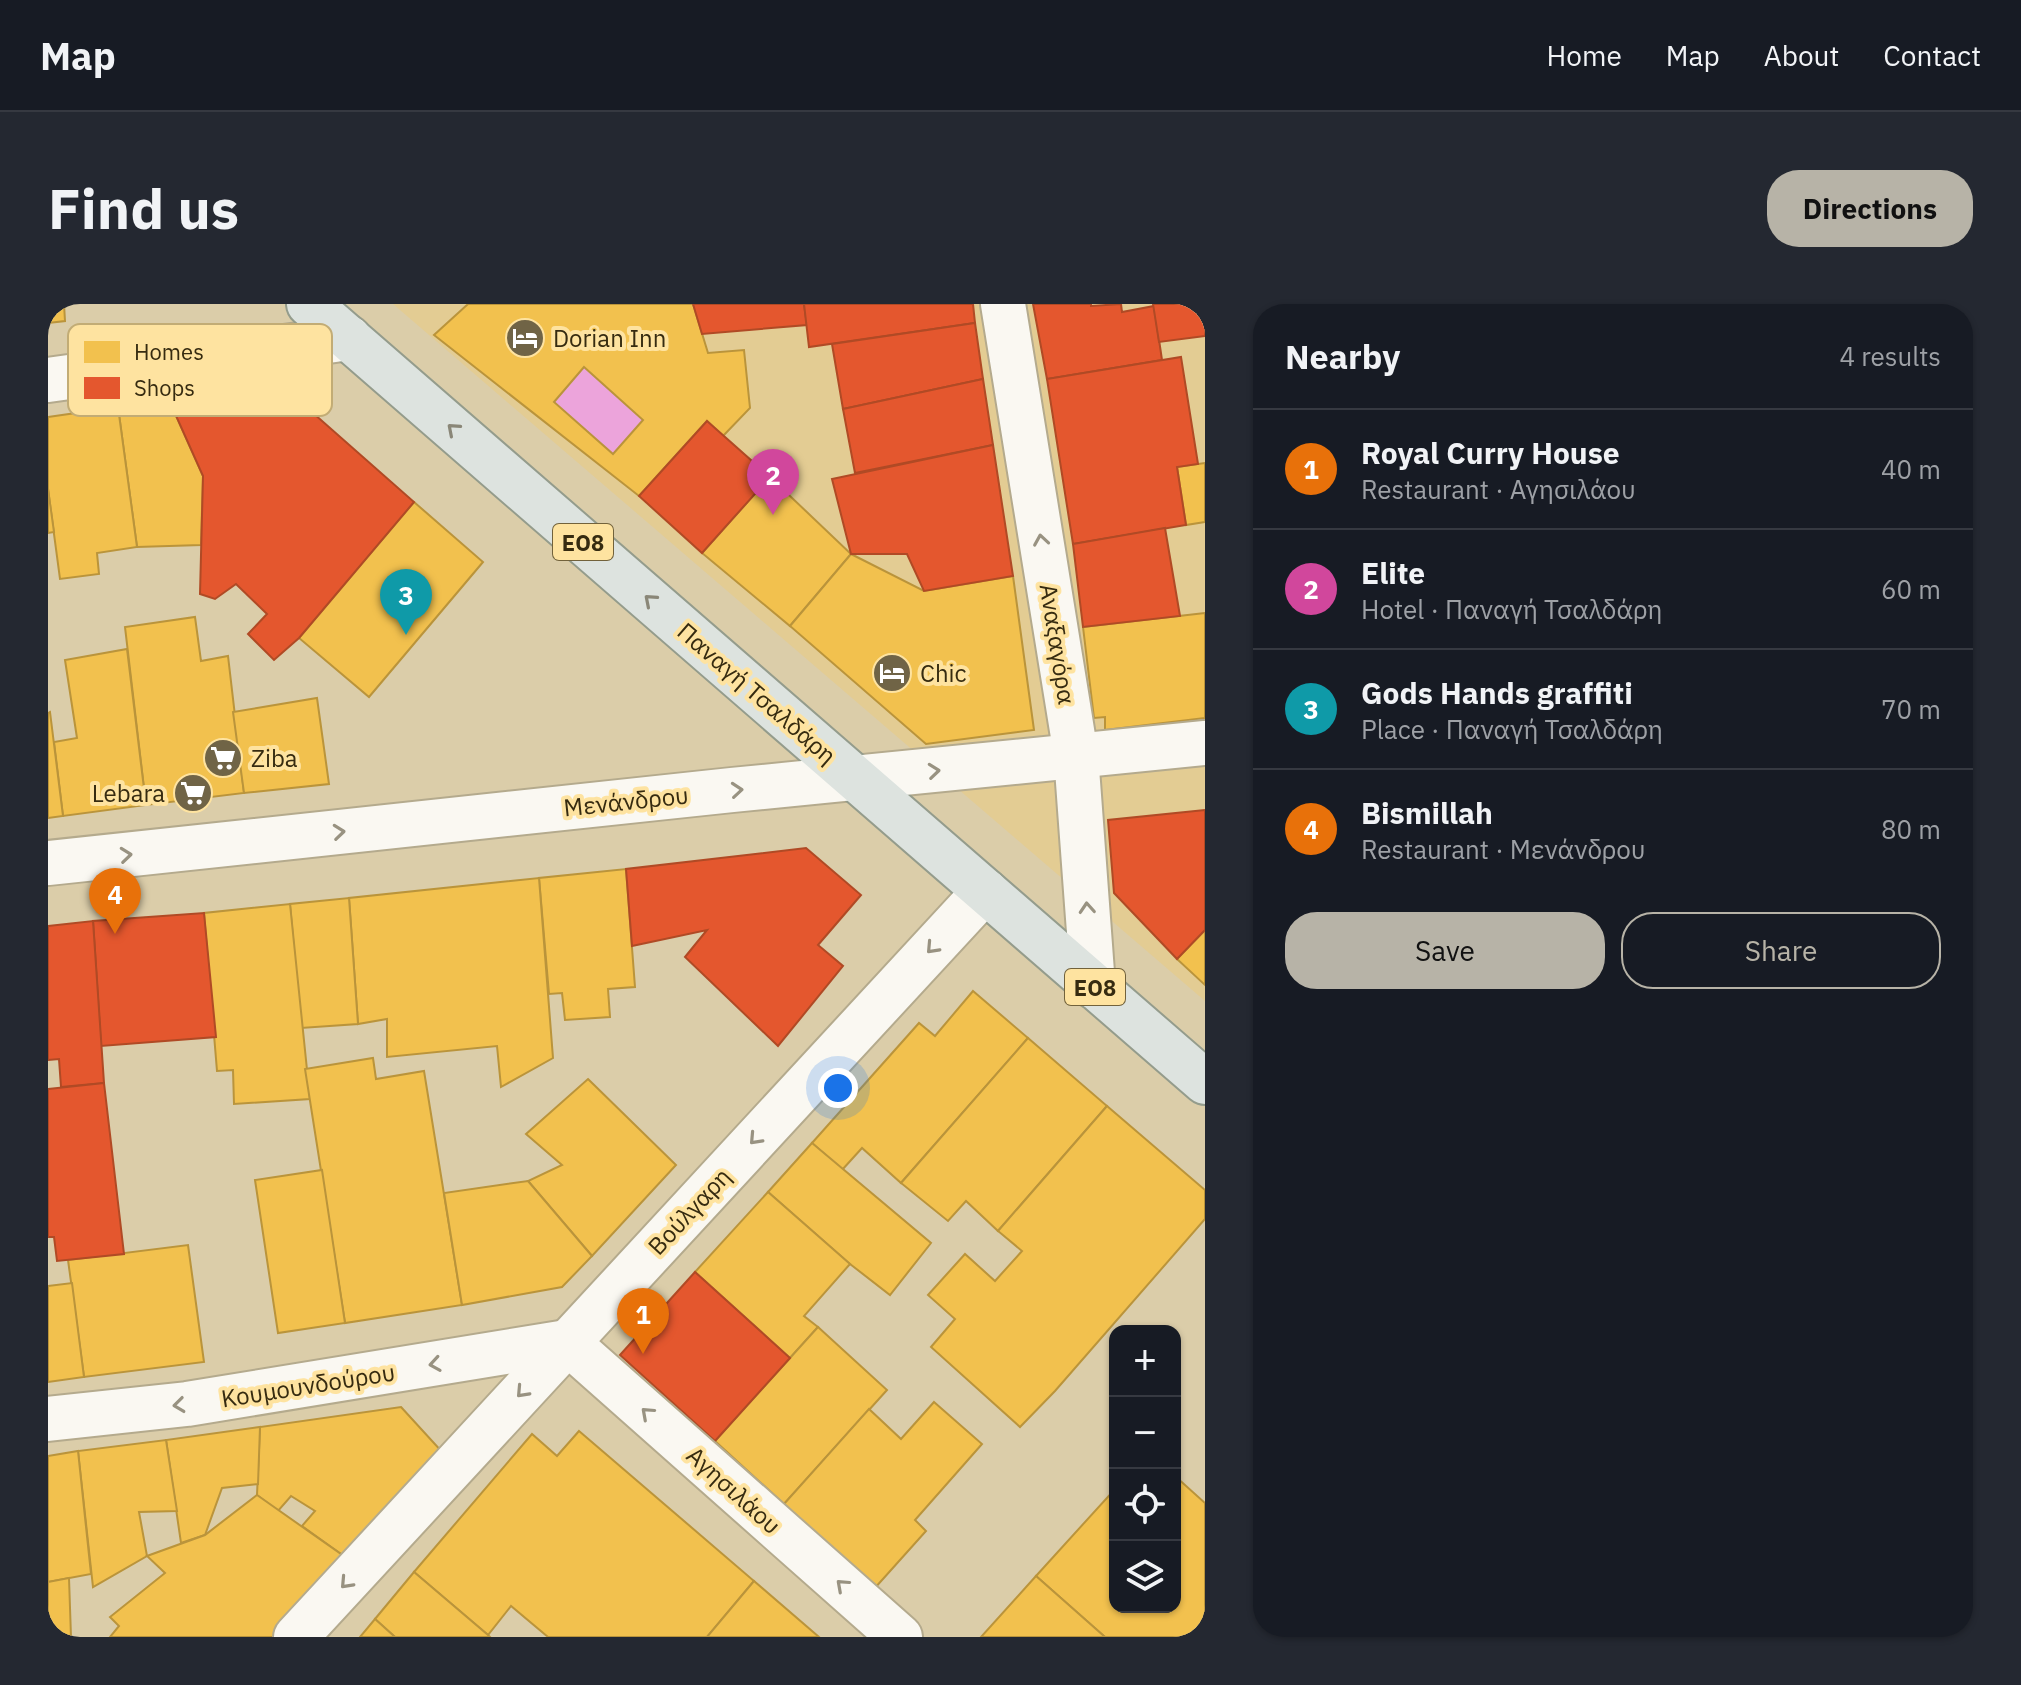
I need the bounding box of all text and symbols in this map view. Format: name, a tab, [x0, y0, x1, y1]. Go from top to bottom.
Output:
text: Map	[40, 31, 116, 80]
text: Home	[1546, 37, 1622, 74]
text: Map	[1666, 37, 1720, 74]
text: About	[1764, 37, 1839, 74]
text: Contact	[1883, 37, 1981, 74]
button: Directions	[1767, 170, 1973, 247]
text: Find us	[48, 172, 239, 244]
hotel icon: Dorian Inn	[504, 317, 546, 359]
place label: Dorian Inn	[553, 322, 666, 354]
legend	[68, 324, 332, 416]
text: Nearby	[1285, 334, 1400, 378]
text: Homes	[134, 337, 204, 366]
text: 4 results	[1839, 339, 1941, 373]
text: Shops	[134, 373, 195, 402]
one-way arrow	[448, 424, 463, 439]
text: Royal Curry House	[1361, 433, 1620, 472]
pin: 2	[747, 449, 799, 515]
text: 1	[1303, 452, 1319, 486]
text: 40 m	[1881, 452, 1941, 486]
text: Restaurant · Αγησιλάου	[1361, 472, 1636, 506]
road number: ΕΟ8	[553, 524, 613, 560]
one-way arrow	[1034, 533, 1051, 547]
text: Elite	[1361, 553, 1425, 592]
pin: 3	[380, 569, 432, 635]
text: 2	[1303, 572, 1319, 606]
text: 60 m	[1881, 572, 1941, 606]
street label: Αναξαγόρα	[1033, 581, 1083, 707]
text: Hotel · Παναγή Τσαλδάρη	[1361, 592, 1662, 626]
one-way arrow	[644, 595, 659, 609]
street label: Παναγή Τσαλδάρη	[671, 615, 843, 771]
hotel icon: Chic	[871, 652, 913, 694]
place label: Chic	[920, 657, 967, 689]
text: Gods Hands graffiti	[1361, 673, 1633, 712]
text: 3	[1303, 692, 1319, 726]
text: 70 m	[1881, 692, 1941, 726]
text: Place · Παναγή Τσαλδάρη	[1361, 712, 1663, 746]
supermarket icon: Ziba	[202, 737, 244, 779]
place label: Ziba	[251, 742, 298, 774]
one-way arrow	[928, 762, 941, 779]
supermarket icon: Lebara	[172, 772, 214, 814]
place label: Lebara	[92, 777, 165, 809]
street label: Μενάνδρου	[562, 779, 690, 823]
one-way arrow	[731, 781, 744, 798]
text: Bismillah	[1361, 793, 1493, 832]
text: 4	[1303, 812, 1319, 846]
text: 80 m	[1881, 812, 1941, 846]
one-way arrow	[333, 824, 346, 841]
text: Restaurant · Μενάνδρου	[1361, 832, 1646, 866]
one-way arrow	[120, 846, 133, 863]
pin: 4	[89, 868, 141, 934]
one-way arrow	[1079, 901, 1096, 914]
button: Save	[1285, 912, 1605, 989]
button: Share	[1621, 912, 1941, 989]
one-way arrow	[927, 939, 941, 954]
road number: ΕΟ8	[1065, 969, 1125, 1005]
your location	[818, 1068, 858, 1108]
one-way arrow	[750, 1130, 765, 1144]
street label: Βούλγαρη	[640, 1161, 738, 1261]
pin: 1	[617, 1288, 669, 1354]
map controls	[1109, 1325, 1181, 1613]
button: +	[1109, 1325, 1181, 1397]
street label: Κουμουνδούρου	[219, 1355, 397, 1415]
one-way arrow	[428, 1355, 442, 1372]
one-way arrow	[517, 1382, 531, 1397]
one-way arrow	[172, 1397, 185, 1414]
button: −	[1109, 1397, 1181, 1469]
one-way arrow	[642, 1408, 657, 1423]
street label: Αγησιλάου	[680, 1439, 788, 1541]
button: locate	[1109, 1469, 1181, 1541]
button: layers	[1109, 1541, 1181, 1613]
one-way arrow	[340, 1574, 355, 1588]
one-way arrow	[837, 1580, 851, 1595]

